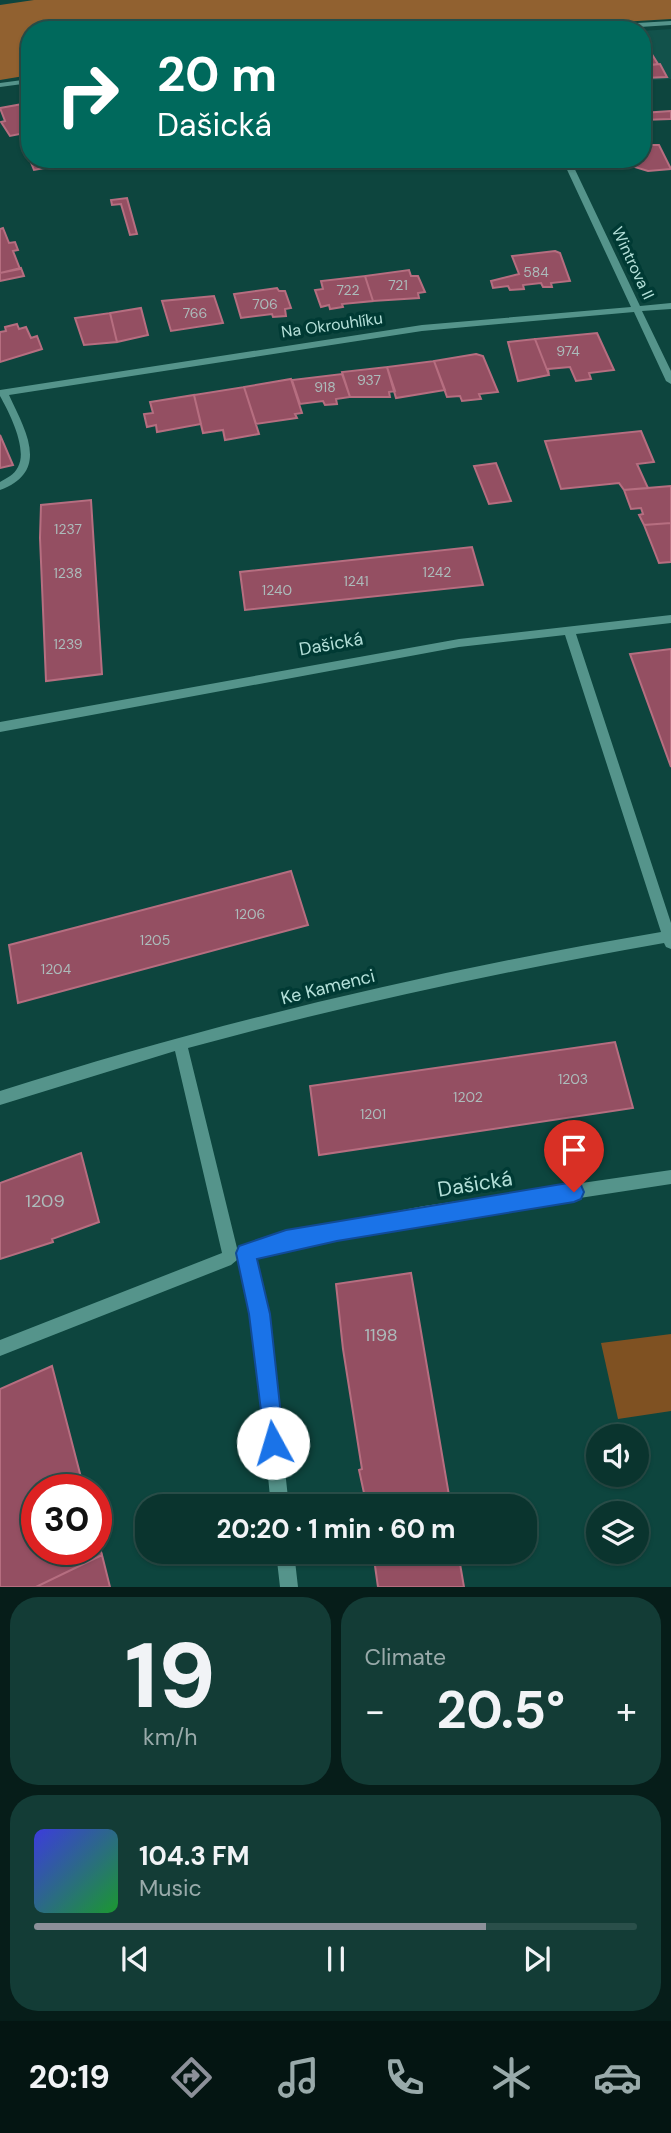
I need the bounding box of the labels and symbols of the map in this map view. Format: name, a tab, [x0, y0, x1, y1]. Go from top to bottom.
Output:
street label: Wintrova II	[607, 223, 659, 303]
house number: 584	[523, 263, 549, 281]
house number: 721	[388, 276, 408, 294]
house number: 722	[336, 281, 360, 299]
house number: 706	[252, 295, 278, 313]
house number: 766	[183, 304, 207, 322]
street label: Na Okrouhlíku	[280, 307, 384, 343]
house number: 974	[556, 342, 580, 360]
house number: 937	[357, 371, 381, 389]
house number: 918	[314, 378, 336, 396]
house number: 1237	[54, 520, 82, 538]
house number: 1242	[423, 563, 451, 581]
house number: 1238	[53, 564, 83, 582]
house number: 1241	[343, 572, 369, 590]
house number: 1240	[262, 581, 292, 599]
street label: Dašická	[297, 627, 365, 661]
house number: 1239	[53, 635, 83, 653]
house number: 1206	[235, 905, 265, 923]
house number: 1205	[140, 931, 170, 949]
house number: 1204	[41, 960, 72, 978]
street label: Ke Kamenci	[278, 964, 378, 1010]
house number: 1203	[558, 1070, 588, 1088]
house number: 1202	[453, 1088, 483, 1106]
house number: 1201	[360, 1105, 386, 1123]
pin	[544, 1120, 604, 1192]
street label: Dašická	[436, 1164, 514, 1204]
house number: 1209	[25, 1189, 65, 1213]
house number: 1198	[364, 1323, 398, 1347]
position arrow	[236, 1406, 310, 1480]
speed limit sign: 30	[21, 1474, 112, 1565]

